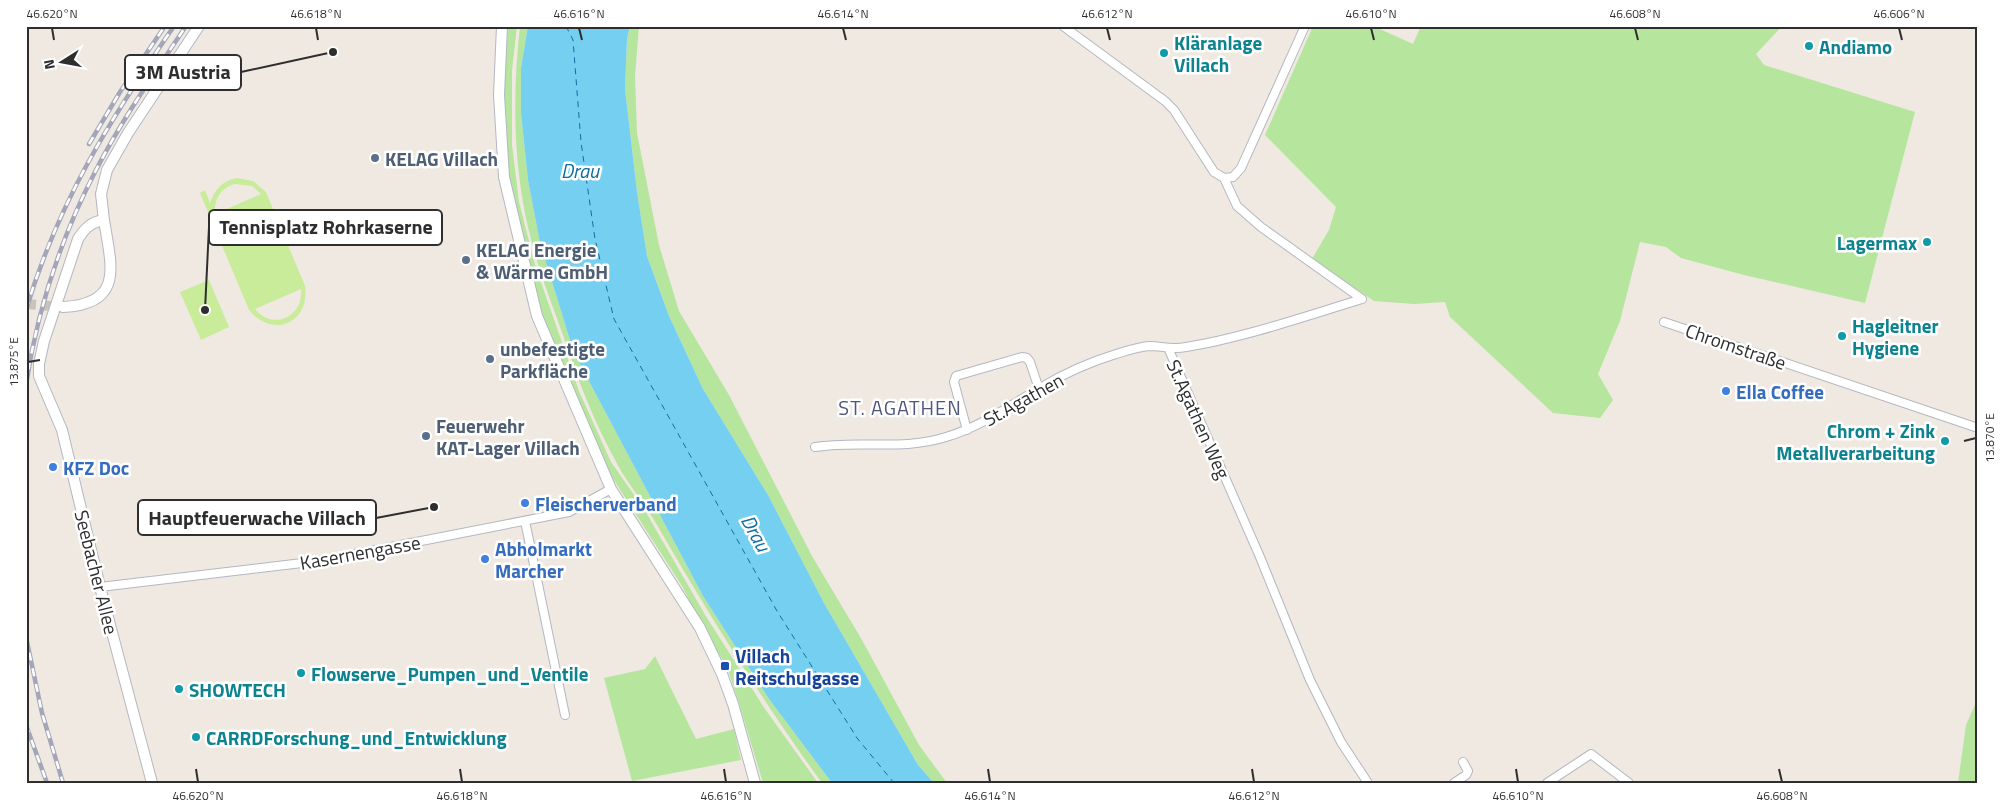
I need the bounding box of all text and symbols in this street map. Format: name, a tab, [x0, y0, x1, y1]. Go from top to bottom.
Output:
text: 46.620°N	[26, 4, 78, 23]
text: 46.618°N	[290, 4, 342, 23]
text: 46.616°N	[553, 4, 605, 23]
text: 46.614°N	[817, 4, 869, 23]
text: 46.612°N	[1081, 4, 1133, 23]
text: 46.610°N	[1345, 4, 1397, 23]
text: 46.608°N	[1609, 4, 1661, 23]
text: 46.606°N	[1873, 4, 1925, 23]
place label: Kläranlage Villach	[1174, 28, 1262, 79]
place label: Andiamo	[1819, 32, 1892, 61]
north arrow	[38, 38, 88, 88]
marker: Andiamo	[1803, 40, 1815, 52]
marker: Kläranlage Villach	[1158, 47, 1170, 59]
callout: 3M Austria	[125, 55, 241, 90]
text: 3M Austria	[135, 56, 231, 87]
text: N	[38, 58, 60, 71]
place label: KELAG Villach	[385, 144, 498, 173]
marker: KELAG Villach	[369, 152, 381, 164]
water label: Drau	[561, 155, 600, 186]
callout: Tennisplatz Rohrkaserne	[209, 210, 442, 245]
text: Tennisplatz Rohrkaserne	[219, 211, 433, 242]
place label: Lagermax	[1837, 228, 1917, 257]
place label: KELAG Energie & Wärme GmbH	[476, 235, 608, 286]
marker: Lagermax	[1921, 236, 1933, 248]
marker: KELAG Energie & Wärme GmbH	[460, 254, 472, 266]
place label: Hagleitner Hygiene	[1852, 311, 1939, 362]
street label: Chromstraße	[1682, 315, 1790, 377]
marker: Hagleitner Hygiene	[1836, 330, 1848, 342]
place label: unbefestigte Parkfläche	[500, 334, 605, 385]
text: 13.875°E	[4, 337, 23, 387]
marker: unbefestigte Parkfläche	[484, 353, 496, 365]
street label: St.Agathen Weg	[1160, 355, 1238, 484]
street label: St.Agathen	[977, 365, 1069, 433]
place label: Ella Coffee	[1736, 377, 1824, 406]
marker: Ella Coffee	[1720, 385, 1732, 397]
district label: ST. AGATHEN	[838, 392, 962, 423]
place label: Feuerwehr KAT-Lager Villach	[436, 411, 580, 462]
text: 13.870°E	[1980, 413, 1999, 463]
place label: Chrom + Zink Metallverarbeitung	[1776, 416, 1935, 467]
marker: Feuerwehr KAT-Lager Villach	[420, 430, 432, 442]
marker: Chrom + Zink Metallverarbeitung	[1939, 435, 1951, 447]
place label: KFZ Doc	[63, 453, 129, 482]
marker: KFZ Doc	[47, 461, 59, 473]
place label: Fleischerverband	[535, 489, 677, 518]
marker: Fleischerverband	[519, 497, 531, 509]
callout: Hauptfeuerwache Villach	[138, 500, 376, 535]
text: Hauptfeuerwache Villach	[148, 502, 366, 533]
street label: Seebacher Allee	[68, 507, 126, 637]
water label: Drau	[733, 509, 779, 558]
street label: Kasernengasse	[297, 527, 423, 577]
place label: Abholmarkt Marcher	[495, 534, 592, 585]
marker: Abholmarkt Marcher	[479, 553, 491, 565]
place label: Villach Reitschulgasse	[735, 641, 860, 692]
place label: Flowserve_Pumpen_und_Ventile	[311, 659, 589, 688]
marker: Villach Reitschulgasse	[719, 660, 731, 672]
marker: Flowserve_Pumpen_und_Ventile	[295, 667, 307, 679]
place label: SHOWTECH	[189, 675, 286, 704]
marker: SHOWTECH	[173, 683, 185, 695]
place label: CARRDForschung_und_Entwicklung	[206, 723, 507, 752]
marker: CARRDForschung_und_Entwicklung	[190, 731, 202, 743]
text: 46.620°N	[172, 786, 224, 805]
text: 46.618°N	[436, 786, 488, 805]
text: 46.616°N	[700, 786, 752, 805]
text: 46.614°N	[964, 786, 1016, 805]
text: 46.612°N	[1228, 786, 1280, 805]
text: 46.610°N	[1492, 786, 1544, 805]
text: 46.608°N	[1756, 786, 1808, 805]

